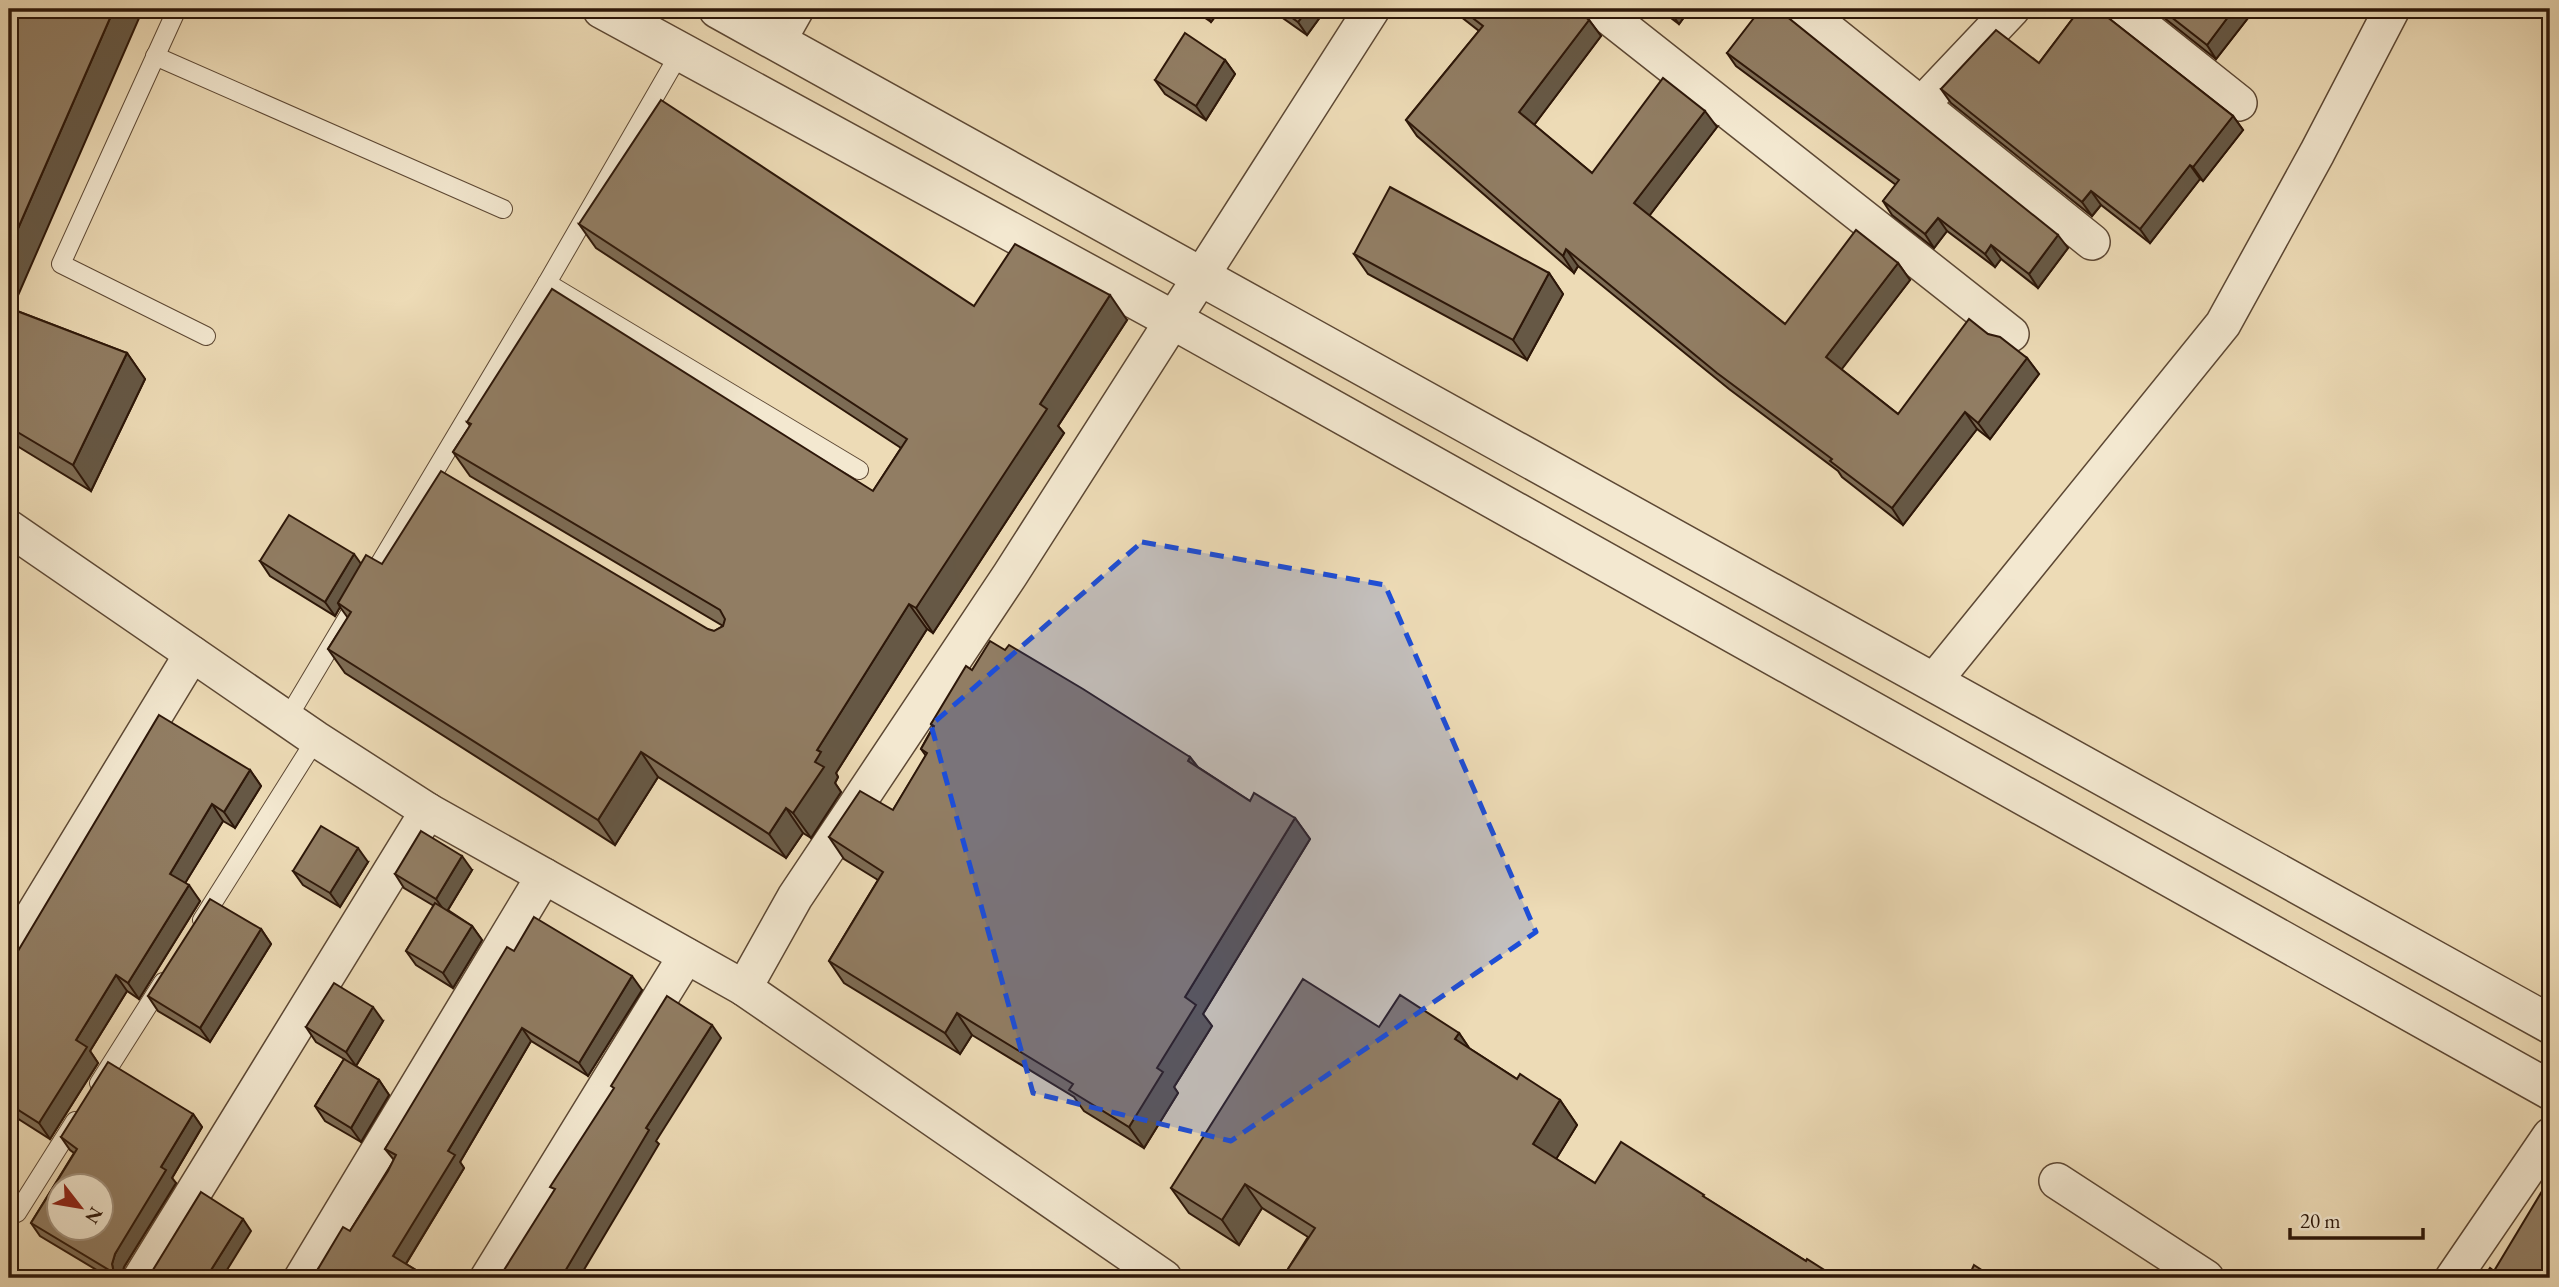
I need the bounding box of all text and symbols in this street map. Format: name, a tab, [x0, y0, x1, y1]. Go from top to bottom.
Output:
north arrow	[46, 1172, 116, 1242]
scale bar	[2290, 1196, 2422, 1240]
text: N	[79, 1202, 109, 1229]
text: 20 m	[2300, 1207, 2341, 1234]

